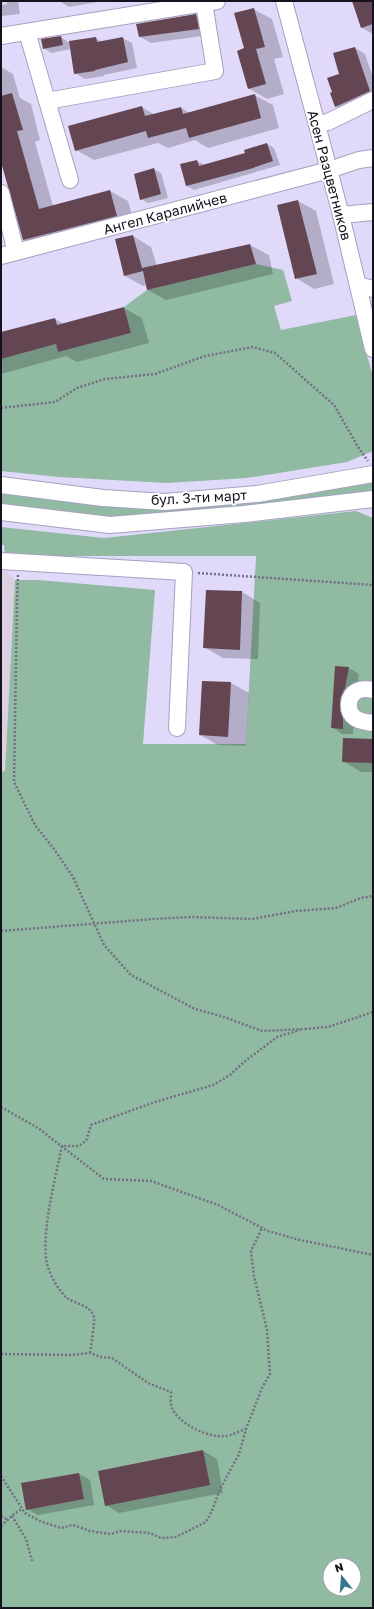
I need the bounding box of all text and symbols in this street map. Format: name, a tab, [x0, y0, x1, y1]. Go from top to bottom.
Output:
street label: Асен Разцветников	[304, 108, 356, 242]
street label: Ангел Каралийчев	[101, 188, 229, 238]
street label: бул. 3-ти март	[151, 486, 248, 508]
north arrow	[322, 1557, 362, 1597]
text: N	[333, 1560, 345, 1574]

